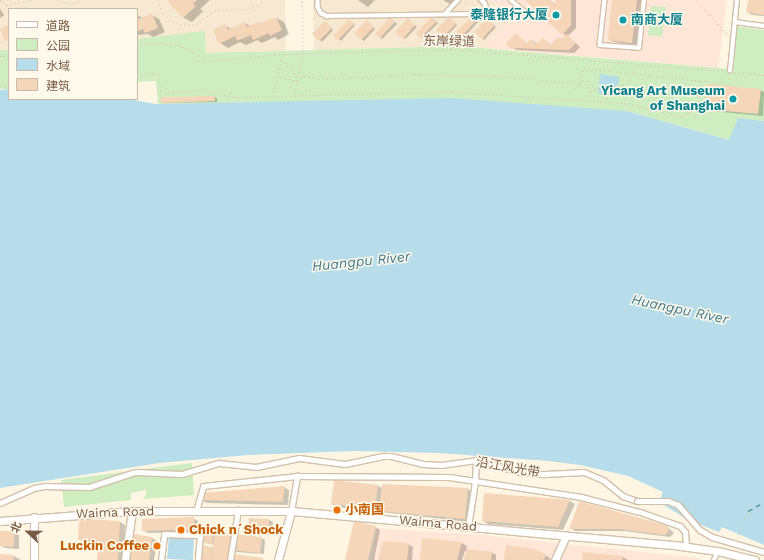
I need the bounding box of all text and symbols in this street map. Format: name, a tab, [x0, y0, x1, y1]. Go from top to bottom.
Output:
place label: 泰隆银行大厦	[470, 7, 548, 23]
legend	[8, 8, 138, 100]
marker: 泰隆银行大厦	[551, 10, 561, 20]
place label: 南商大厦	[631, 12, 683, 28]
marker: 南商大厦	[618, 15, 628, 25]
text: 道路	[46, 19, 70, 33]
street label: 东岸绿道	[423, 34, 475, 50]
text: 公园	[46, 39, 70, 53]
text: 水域	[46, 59, 70, 73]
text: 建筑	[46, 79, 70, 93]
place label: Yicang Art Museum of Shanghai	[601, 84, 725, 115]
marker: Yicang Art Museum of Shanghai	[728, 94, 738, 104]
water label: Huangpu River	[311, 247, 411, 275]
water label: Huangpu River	[630, 291, 730, 327]
street label: 沿江风光带	[475, 455, 541, 481]
place label: 小南国	[345, 502, 384, 518]
street label: Waima Road	[75, 504, 155, 522]
marker: 小南国	[332, 505, 342, 515]
north arrow	[8, 512, 48, 552]
street label: Waima Road	[398, 513, 478, 535]
text: 北	[8, 520, 24, 535]
place label: Chick n´Shock	[189, 522, 284, 538]
marker: Chick n´Shock	[176, 525, 186, 535]
place label: Luckin Coffee	[60, 538, 149, 554]
marker: Luckin Coffee	[152, 541, 162, 551]

